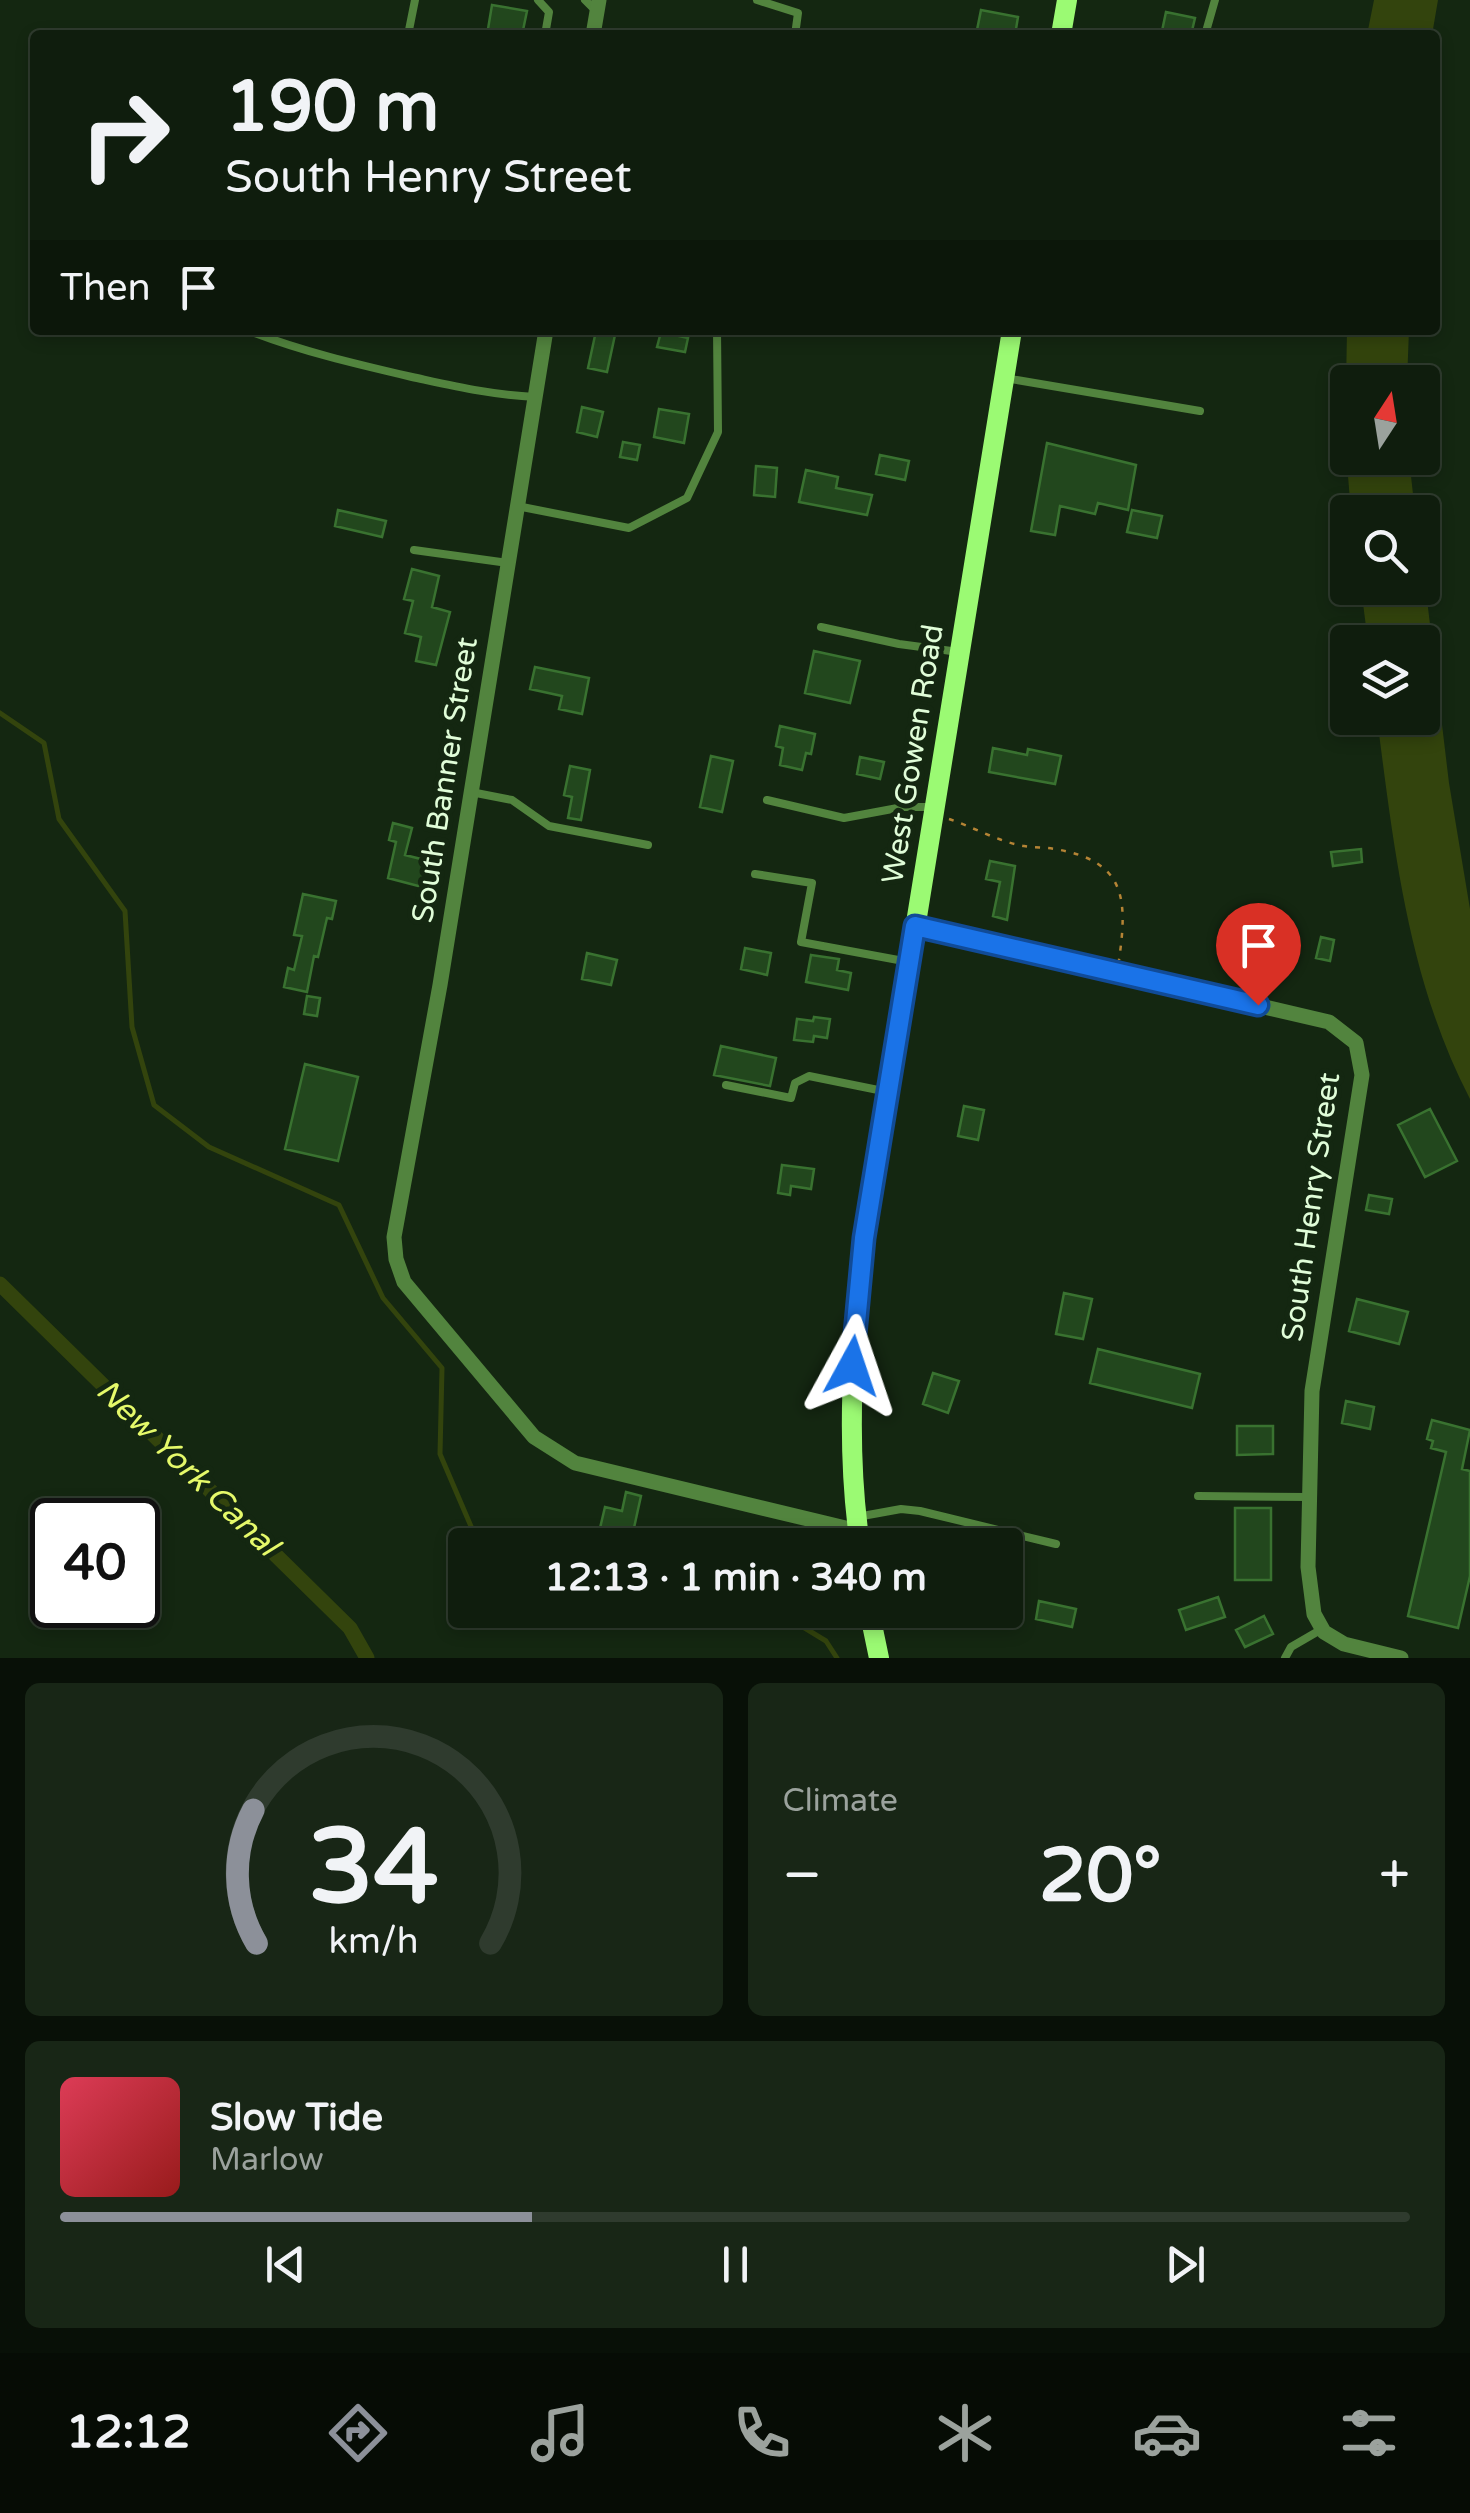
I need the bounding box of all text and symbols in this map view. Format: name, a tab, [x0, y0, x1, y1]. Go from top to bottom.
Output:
text: 190 m	[225, 66, 439, 150]
icon: right	[60, 70, 190, 200]
text: South Henry Street	[225, 151, 632, 205]
icon: arrive	[171, 260, 226, 315]
text: Then	[60, 265, 151, 311]
north arrow	[1330, 365, 1440, 475]
map controls	[1330, 365, 1440, 735]
button: search	[1330, 495, 1440, 605]
street label: West Gowen Road	[874, 622, 952, 886]
button: layers	[1330, 625, 1440, 735]
street label: South Banner Street	[404, 635, 486, 925]
pin	[1216, 903, 1301, 1006]
icon: arrive	[1231, 918, 1286, 973]
street label: South Henry Street	[1274, 1070, 1348, 1344]
position arrow	[800, 1314, 904, 1418]
water label: New York Canal	[88, 1372, 289, 1567]
speed limit sign: 40	[30, 1498, 160, 1628]
text: 12:13 · 1 min · 340 m	[544, 1555, 927, 1601]
text: Climate	[783, 1782, 898, 1820]
text: 34	[308, 1806, 439, 1931]
text: 20°	[1039, 1831, 1162, 1921]
text: −	[783, 1843, 822, 1909]
text: +	[1379, 1843, 1410, 1909]
text: km/h	[329, 1920, 419, 1963]
text: Slow Tide	[210, 2095, 383, 2141]
text: Marlow	[210, 2141, 324, 2179]
icon: previous	[258, 2237, 313, 2292]
icon: pause	[708, 2237, 763, 2292]
icon: next	[1158, 2237, 1213, 2292]
icon: directions	[323, 2398, 393, 2468]
icon: music	[525, 2398, 595, 2468]
icon: phone	[727, 2398, 797, 2468]
icon: climate	[930, 2398, 1000, 2468]
icon: car	[1132, 2398, 1202, 2468]
icon: filters	[1334, 2398, 1404, 2468]
text: 12:12	[66, 2406, 191, 2460]

